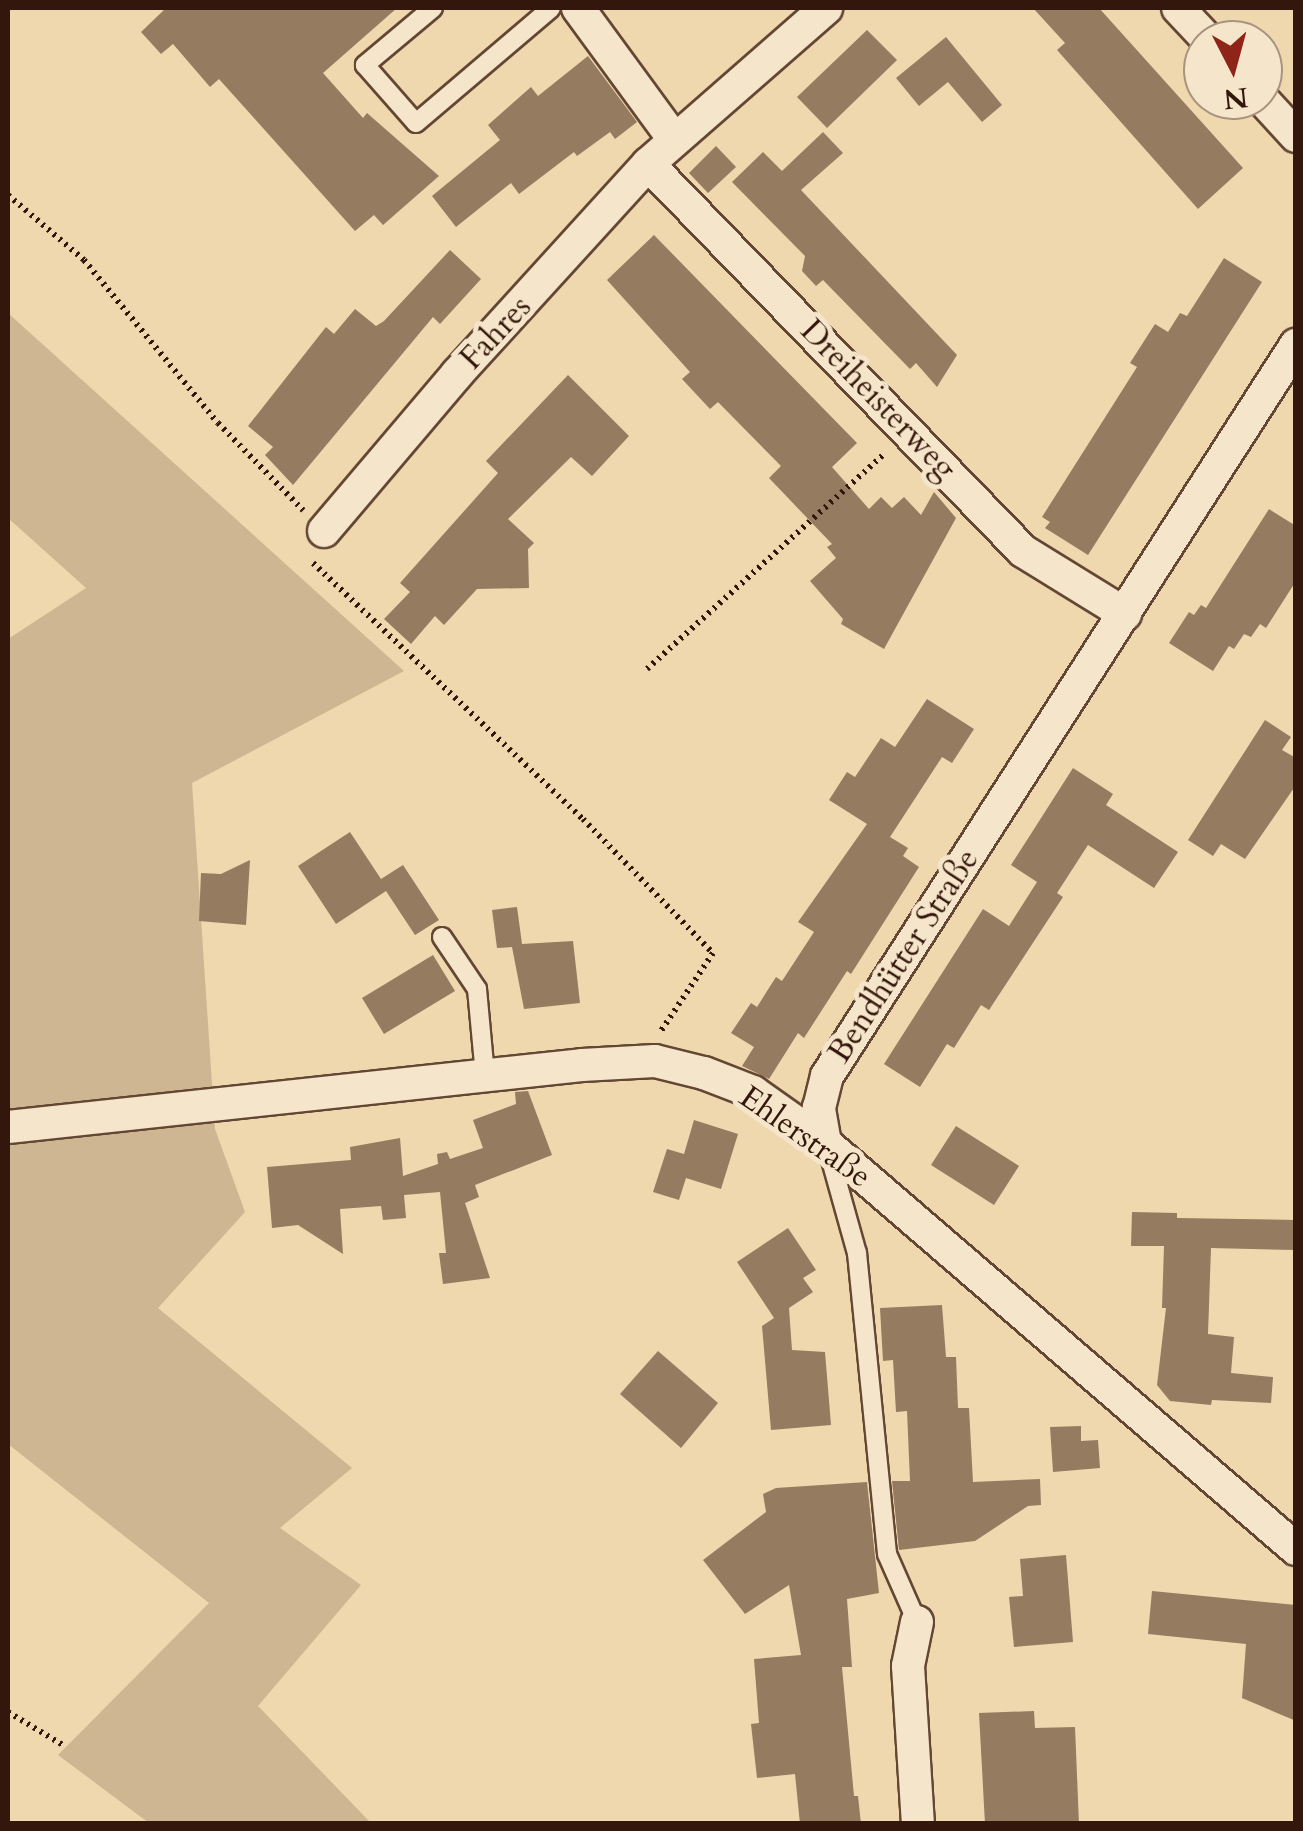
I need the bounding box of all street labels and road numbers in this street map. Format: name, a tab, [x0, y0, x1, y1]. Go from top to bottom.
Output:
street label: Fahres	[452, 288, 540, 378]
street label: Dreiheisterweg	[792, 312, 964, 488]
street label: Bendhütter Straße	[821, 842, 987, 1070]
street label: Ehlerstraße	[732, 1078, 878, 1196]

